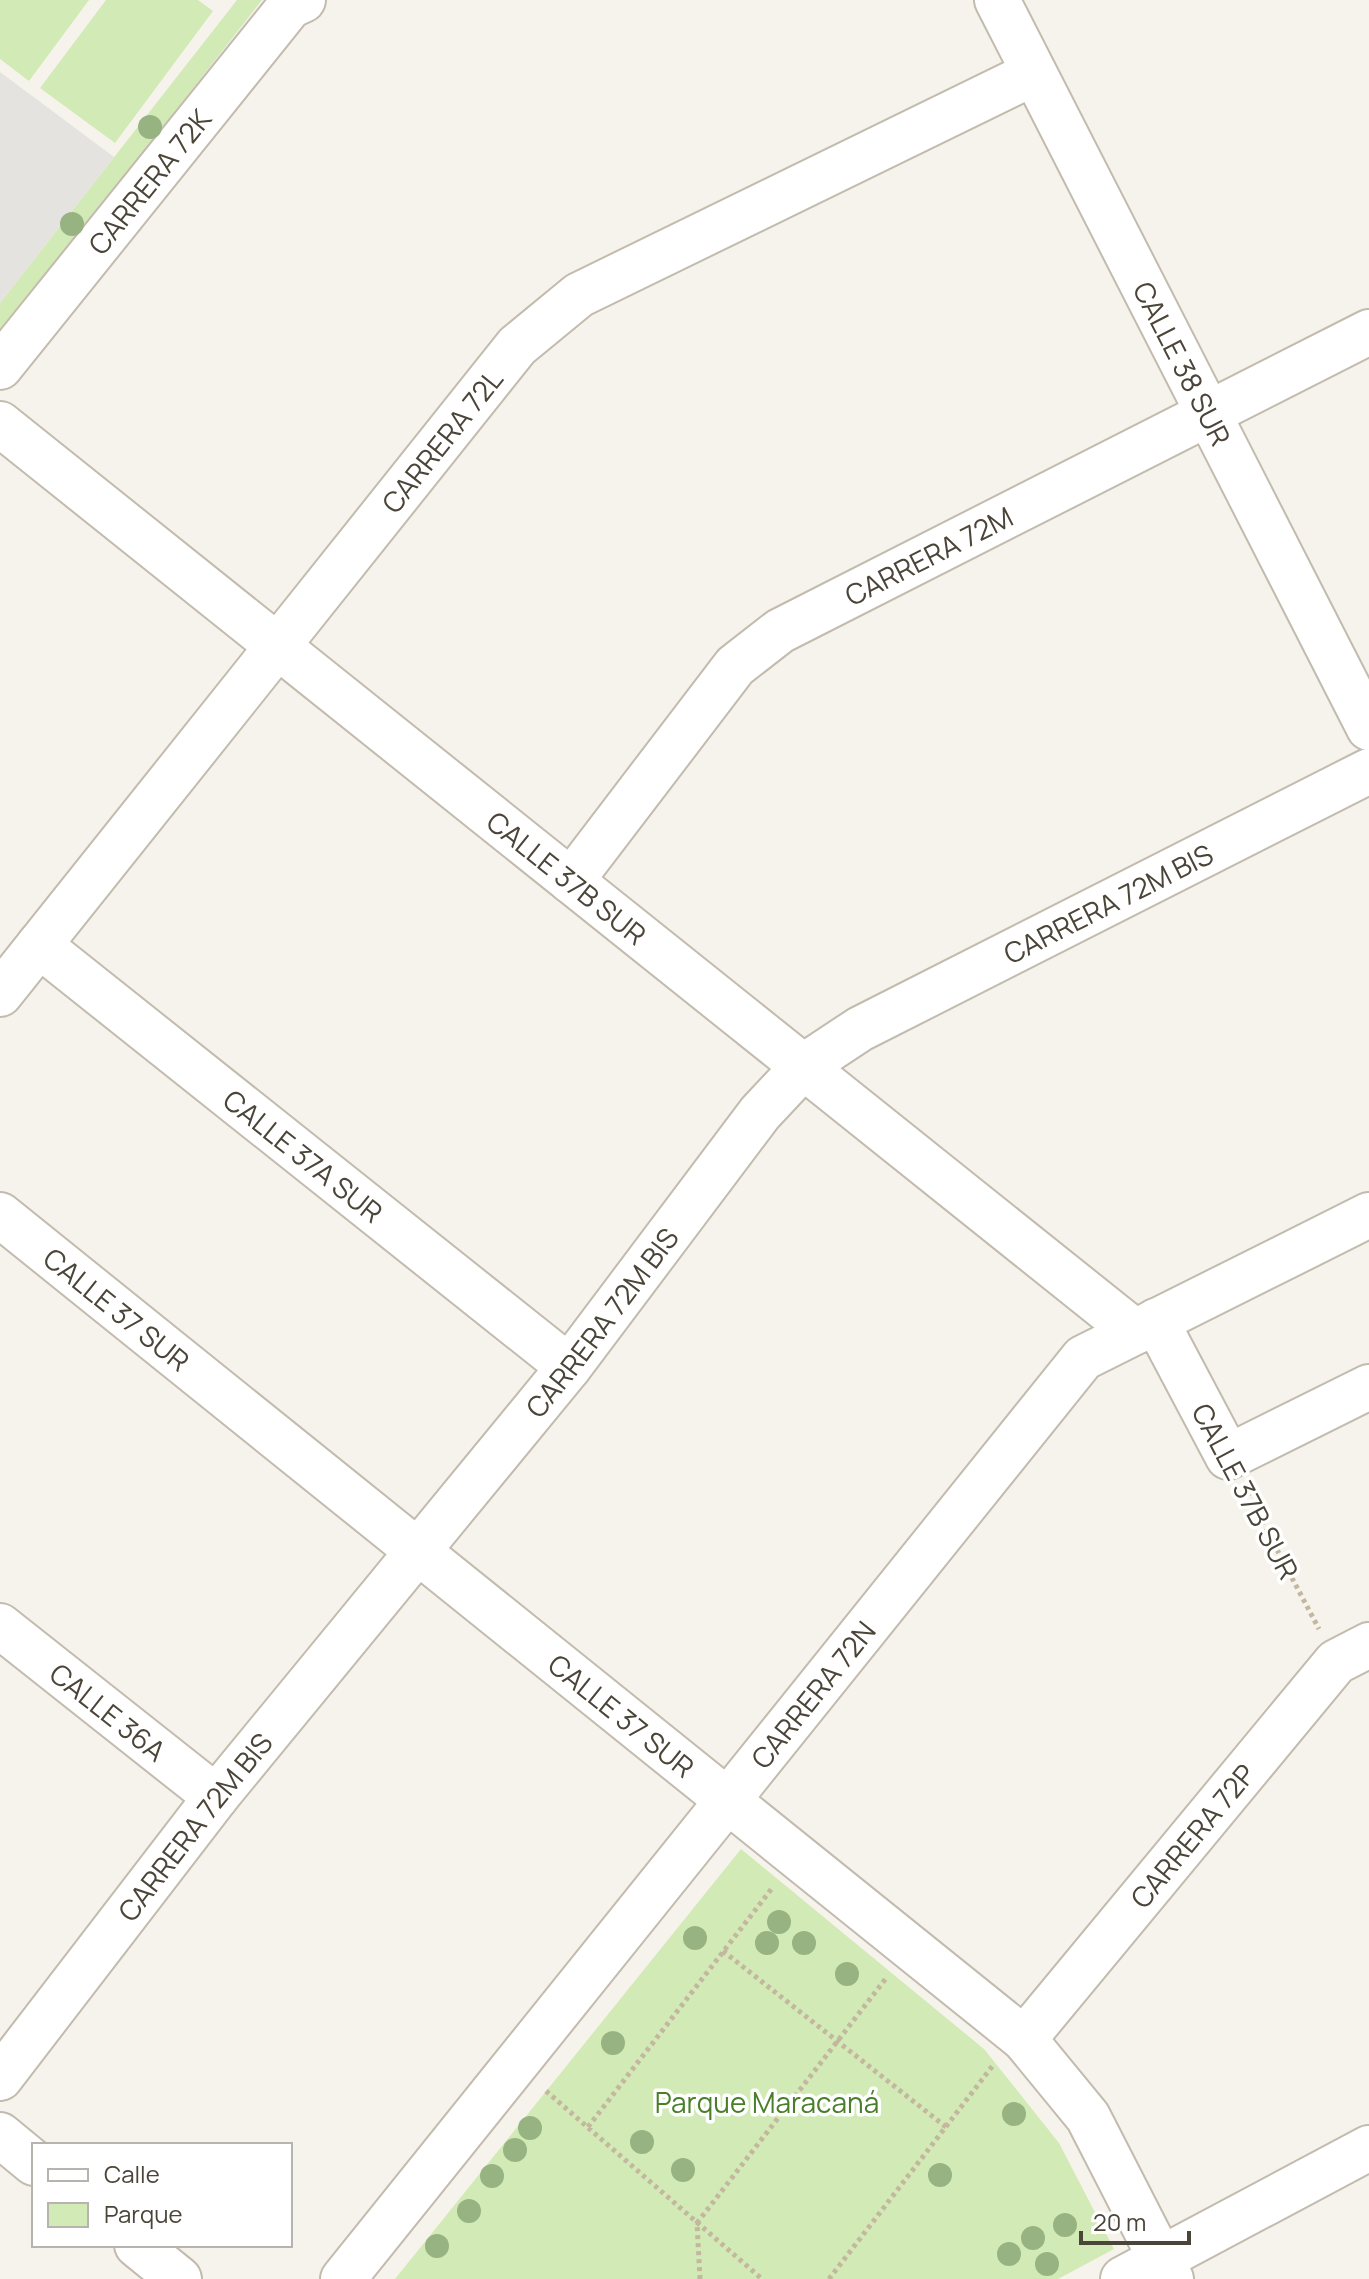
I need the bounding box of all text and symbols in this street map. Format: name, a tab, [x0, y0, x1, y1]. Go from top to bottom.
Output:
street label: CARRERA 72K	[79, 101, 219, 262]
street label: CALLE 38 SUR	[1125, 275, 1240, 452]
street label: CARRERA 72L	[372, 361, 511, 520]
street label: CARRERA 72M	[838, 497, 1019, 614]
street label: CALLE 37B SUR	[479, 802, 655, 953]
street label: CARRERA 72M BIS	[997, 834, 1219, 972]
street label: CALLE 37A SUR	[216, 1080, 391, 1231]
street label: CARRERA 72M BIS	[516, 1220, 686, 1425]
street label: CALLE 37 SUR	[36, 1239, 198, 1379]
street label: CALLE 37B SUR	[1184, 1396, 1308, 1586]
street label: CARRERA 72N	[742, 1613, 884, 1776]
street label: CALLE 37 SUR	[541, 1645, 703, 1786]
street label: CALLE 36A	[42, 1654, 174, 1770]
street label: CARRERA 72M BIS	[109, 1724, 280, 1929]
street label: CARRERA 72P	[1121, 1755, 1263, 1916]
park label: Parque Maracaná	[655, 2083, 879, 2121]
legend	[32, 2143, 292, 2247]
text: Calle	[104, 2157, 160, 2190]
scale bar	[1081, 2195, 1189, 2245]
text: Parque	[104, 2197, 182, 2230]
text: 20 m	[1093, 2205, 1146, 2238]

